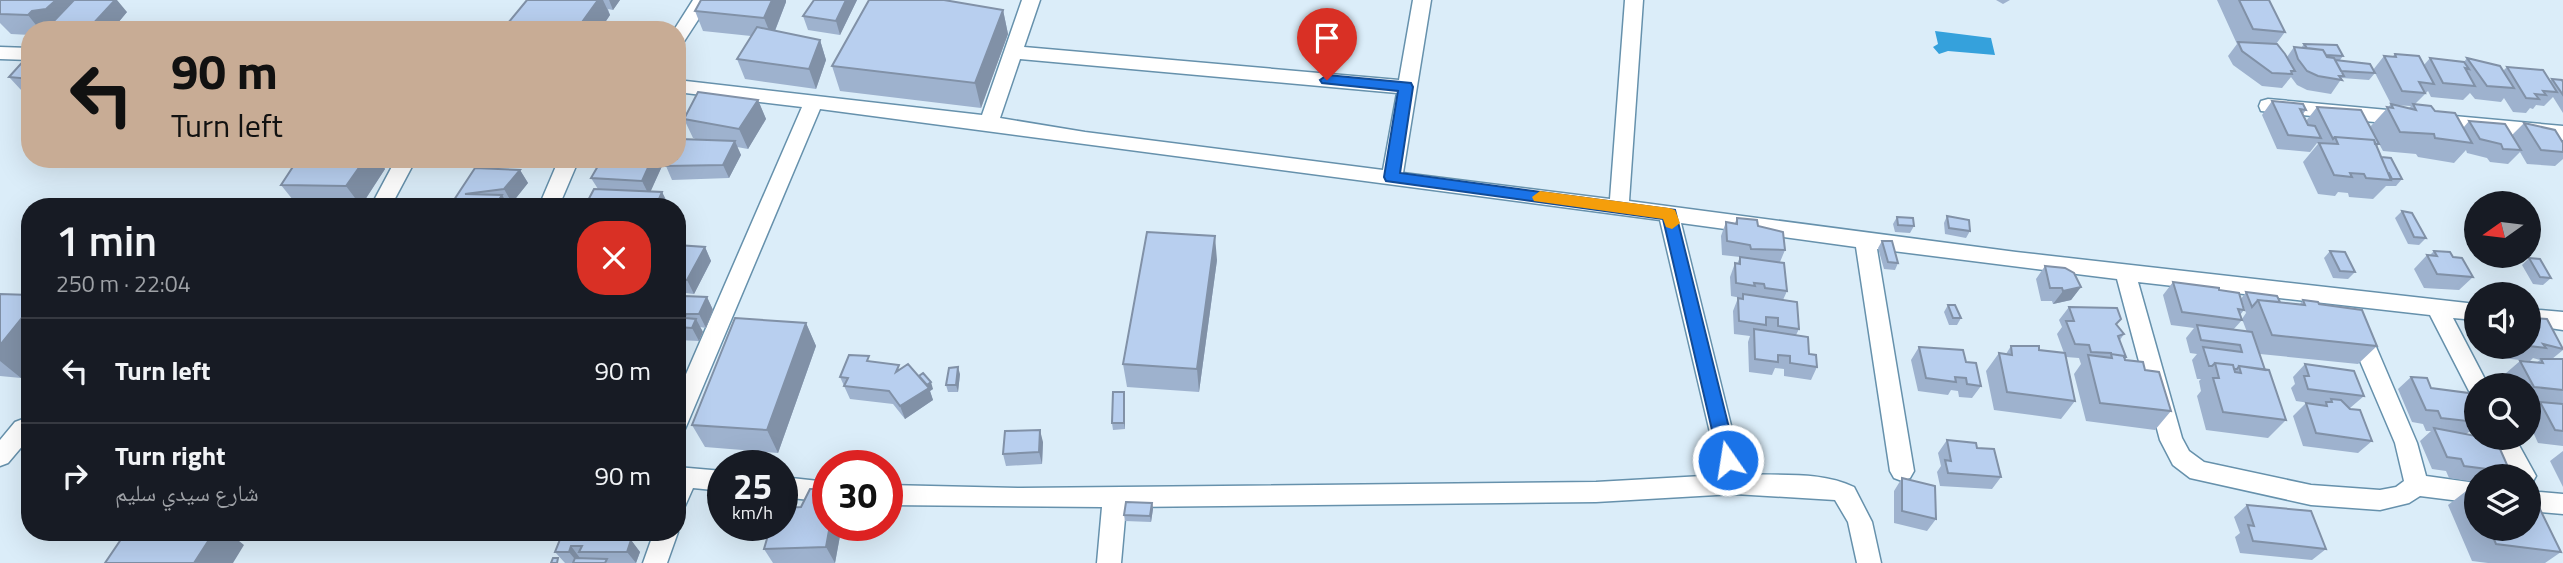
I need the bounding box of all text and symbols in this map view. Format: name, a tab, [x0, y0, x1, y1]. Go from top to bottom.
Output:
pin	[1297, 8, 1357, 80]
icon: arrive	[1308, 19, 1346, 57]
text: 90 m	[171, 33, 278, 108]
icon: left	[56, 49, 147, 140]
text: Turn left	[171, 101, 283, 149]
north arrow	[2464, 191, 2541, 268]
map controls	[2464, 191, 2541, 541]
text: 1 min	[56, 208, 157, 272]
button: close	[577, 221, 651, 295]
text: 250 m · 22:04	[56, 266, 191, 301]
button: sound	[2464, 282, 2541, 359]
text: Turn left	[115, 351, 210, 390]
text: 90 m	[594, 351, 651, 390]
icon: left	[56, 352, 94, 390]
button: search	[2464, 373, 2541, 450]
position arrow	[1691, 423, 1765, 497]
text: Turn right	[115, 436, 226, 475]
speed limit sign: 30	[812, 450, 903, 541]
text: 90 m	[594, 456, 651, 495]
icon: right	[56, 457, 94, 495]
text: 25	[733, 459, 772, 513]
button: layers	[2464, 464, 2541, 541]
text: شارع سيدي سليم	[115, 475, 259, 510]
text: km/h	[732, 499, 773, 526]

